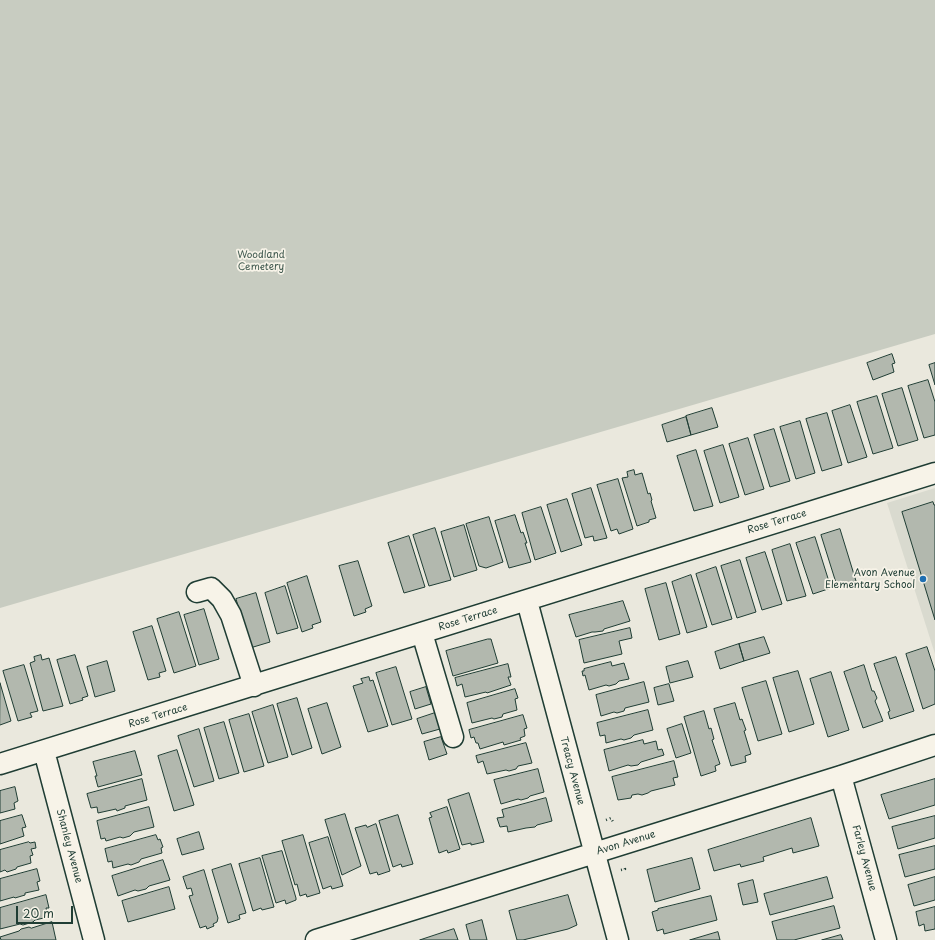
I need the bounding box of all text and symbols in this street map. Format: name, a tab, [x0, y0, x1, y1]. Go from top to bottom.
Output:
park label: Woodland Cemetery	[237, 249, 285, 272]
street label: Rose Terrace	[746, 507, 808, 537]
place label: Avon Avenue Elementary School	[825, 567, 915, 590]
marker: Avon Avenue Elementary School	[918, 574, 928, 584]
street label: Rose Terrace	[437, 604, 499, 634]
street label: Rose Terrace	[127, 701, 189, 731]
street label: Treacy Avenue	[557, 736, 587, 806]
street label: Shanley Avenue	[53, 808, 85, 884]
street label: Farley Avenue	[849, 824, 879, 892]
street label: Avon Avenue	[595, 828, 657, 858]
scale bar	[18, 898, 75, 924]
text: 20 m	[23, 904, 54, 922]

